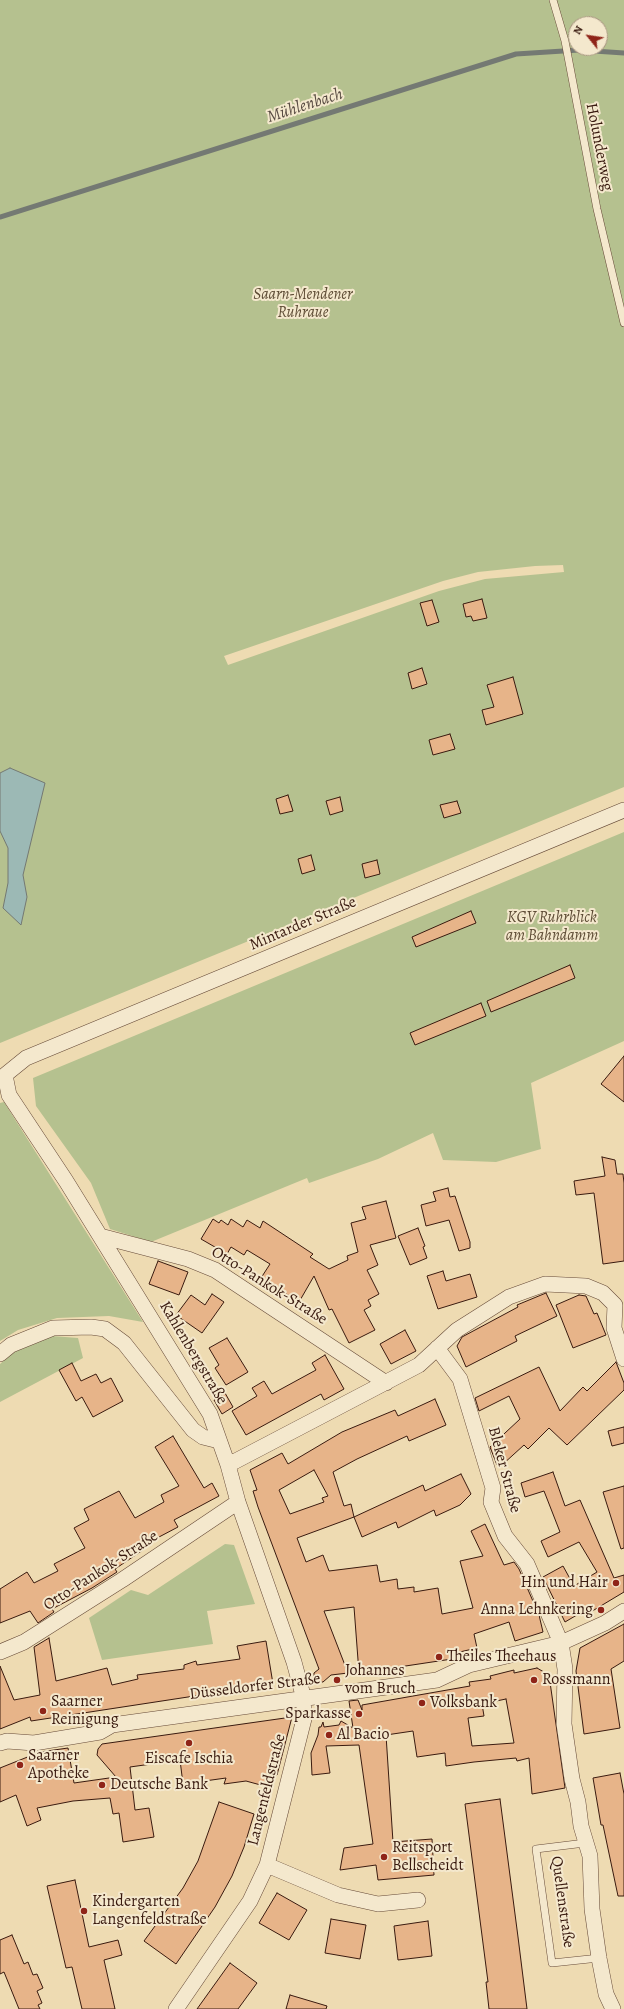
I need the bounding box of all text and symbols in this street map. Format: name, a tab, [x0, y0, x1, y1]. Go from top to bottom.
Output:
north arrow	[568, 16, 608, 56]
text: N	[570, 23, 587, 37]
water label: Mühlenbach	[264, 84, 346, 128]
street label: Holunderweg	[581, 101, 617, 193]
park label: Saarn-Mendener Ruhraue	[253, 285, 353, 323]
street label: Mintarder Straße	[247, 893, 359, 955]
park label: KGV Ruhrblick am Bahndamm	[506, 908, 598, 946]
street label: Otto-Pankok-Straße	[208, 1243, 330, 1329]
street label: Kahlenbergstraße	[155, 1298, 231, 1408]
street label: Bleker Straße	[483, 1425, 525, 1515]
street label: Otto-Pankok-Straße	[40, 1527, 162, 1615]
place label: Hin und Hair	[521, 1573, 608, 1593]
marker: Hin und Hair	[611, 1578, 621, 1588]
place label: Anna Lehnkering	[481, 1600, 593, 1620]
marker: Anna Lehnkering	[596, 1605, 606, 1615]
place label: Theiles Theehaus	[447, 1647, 556, 1667]
marker: Theiles Theehaus	[434, 1652, 444, 1662]
place label: Johannes vom Bruch	[345, 1661, 416, 1699]
street label: Düsseldorfer Straße	[188, 1669, 322, 1705]
place label: Rossmann	[542, 1670, 610, 1690]
marker: Johannes vom Bruch	[332, 1675, 342, 1685]
marker: Rossmann	[529, 1675, 539, 1685]
place label: Saarner Reinigung	[51, 1692, 119, 1730]
place label: Volksbank	[430, 1693, 497, 1713]
marker: Volksbank	[417, 1698, 427, 1708]
place label: Sparkasse	[285, 1704, 351, 1724]
marker: Saarner Reinigung	[38, 1706, 48, 1716]
marker: Sparkasse	[354, 1709, 364, 1719]
place label: Al Bacio	[337, 1725, 389, 1745]
marker: Al Bacio	[324, 1730, 334, 1740]
street label: Langenfeldstraße	[244, 1732, 290, 1848]
marker: Eiscafe Ischia	[184, 1738, 194, 1748]
place label: Saarner Apotheke	[28, 1746, 89, 1784]
place label: Eiscafe Ischia	[145, 1749, 233, 1769]
marker: Saarner Apotheke	[15, 1760, 25, 1770]
place label: Deutsche Bank	[110, 1775, 208, 1795]
marker: Deutsche Bank	[97, 1780, 107, 1790]
place label: Reitsport Bellscheidt	[392, 1838, 464, 1876]
marker: Reitsport Bellscheidt	[379, 1852, 389, 1862]
street label: Quellenstraße	[546, 1855, 578, 1949]
place label: Kindergarten Langenfeldstraße	[92, 1892, 207, 1930]
marker: Kindergarten Langenfeldstraße	[79, 1906, 89, 1916]

